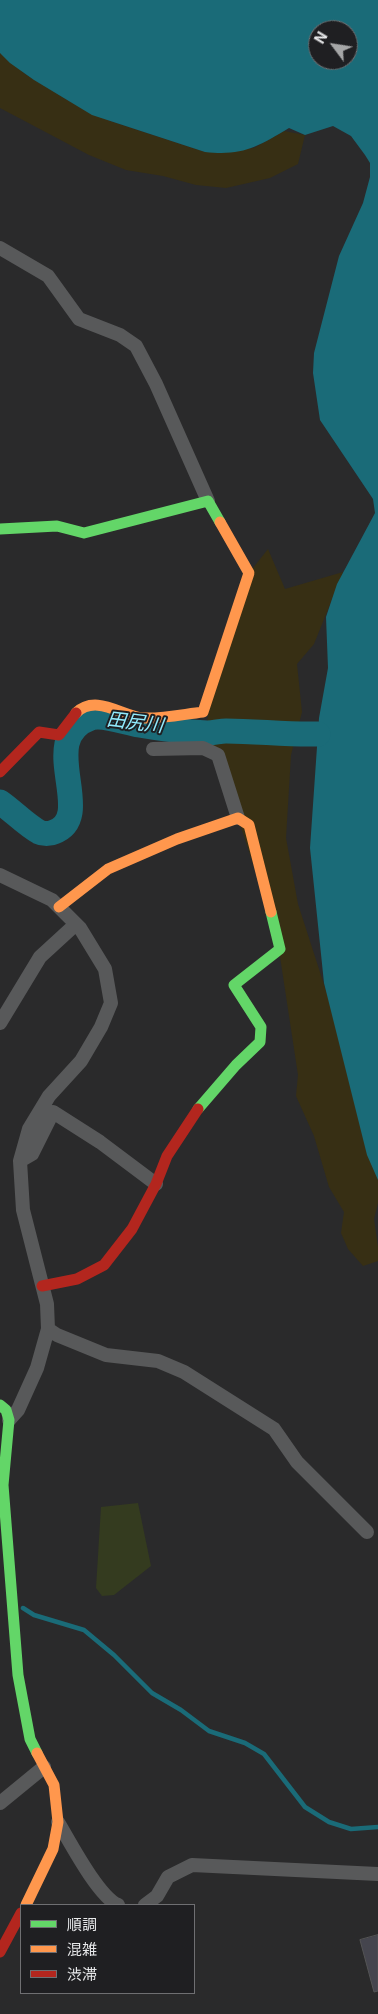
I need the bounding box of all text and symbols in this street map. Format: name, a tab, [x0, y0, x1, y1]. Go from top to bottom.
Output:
north arrow	[308, 20, 358, 70]
text: N	[311, 29, 331, 46]
water label: 田尻川	[105, 708, 165, 738]
legend	[20, 1904, 195, 1994]
text: 順調	[67, 1915, 97, 1934]
text: 混雑	[67, 1940, 97, 1959]
text: 渋滞	[67, 1965, 97, 1984]

